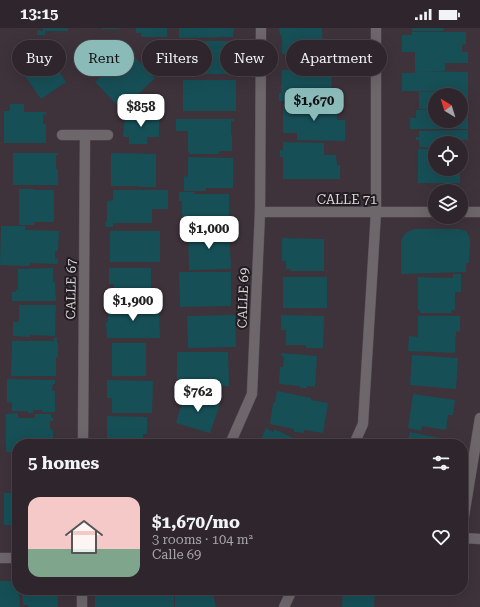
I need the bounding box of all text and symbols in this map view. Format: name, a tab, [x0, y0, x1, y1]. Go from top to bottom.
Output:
text: 13:15	[20, 5, 58, 23]
chip: Buy	[12, 40, 66, 76]
chip: Rent	[74, 40, 134, 76]
chip: Filters	[142, 40, 212, 76]
chip: New	[220, 40, 278, 76]
chip: Apartment	[286, 40, 387, 76]
pin: $1,670	[281, 88, 347, 122]
north arrow	[428, 88, 468, 128]
map controls	[428, 88, 468, 224]
text: $1,670	[294, 93, 334, 108]
pin: $858	[117, 94, 165, 128]
text: $858	[126, 99, 156, 114]
button: locate	[428, 136, 468, 176]
button: layers	[428, 184, 468, 224]
street label: CALLE 71	[317, 192, 377, 207]
pin: $1,000	[176, 216, 242, 250]
text: $1,000	[189, 221, 229, 236]
street label: CALLE 67	[63, 259, 79, 319]
street label: CALLE 69	[234, 267, 252, 329]
pin: $1,900	[100, 288, 166, 322]
text: $1,900	[113, 293, 153, 308]
pin: $762	[174, 379, 222, 413]
text: $762	[183, 384, 213, 399]
icon: filters	[430, 452, 452, 474]
text: 5 homes	[28, 453, 99, 473]
text: $1,670/mo	[152, 512, 240, 532]
icon: home	[60, 513, 108, 561]
icon: heart	[430, 526, 452, 548]
text: 3 rooms · 104 m²	[152, 532, 253, 547]
text: Calle 69	[152, 547, 201, 562]

